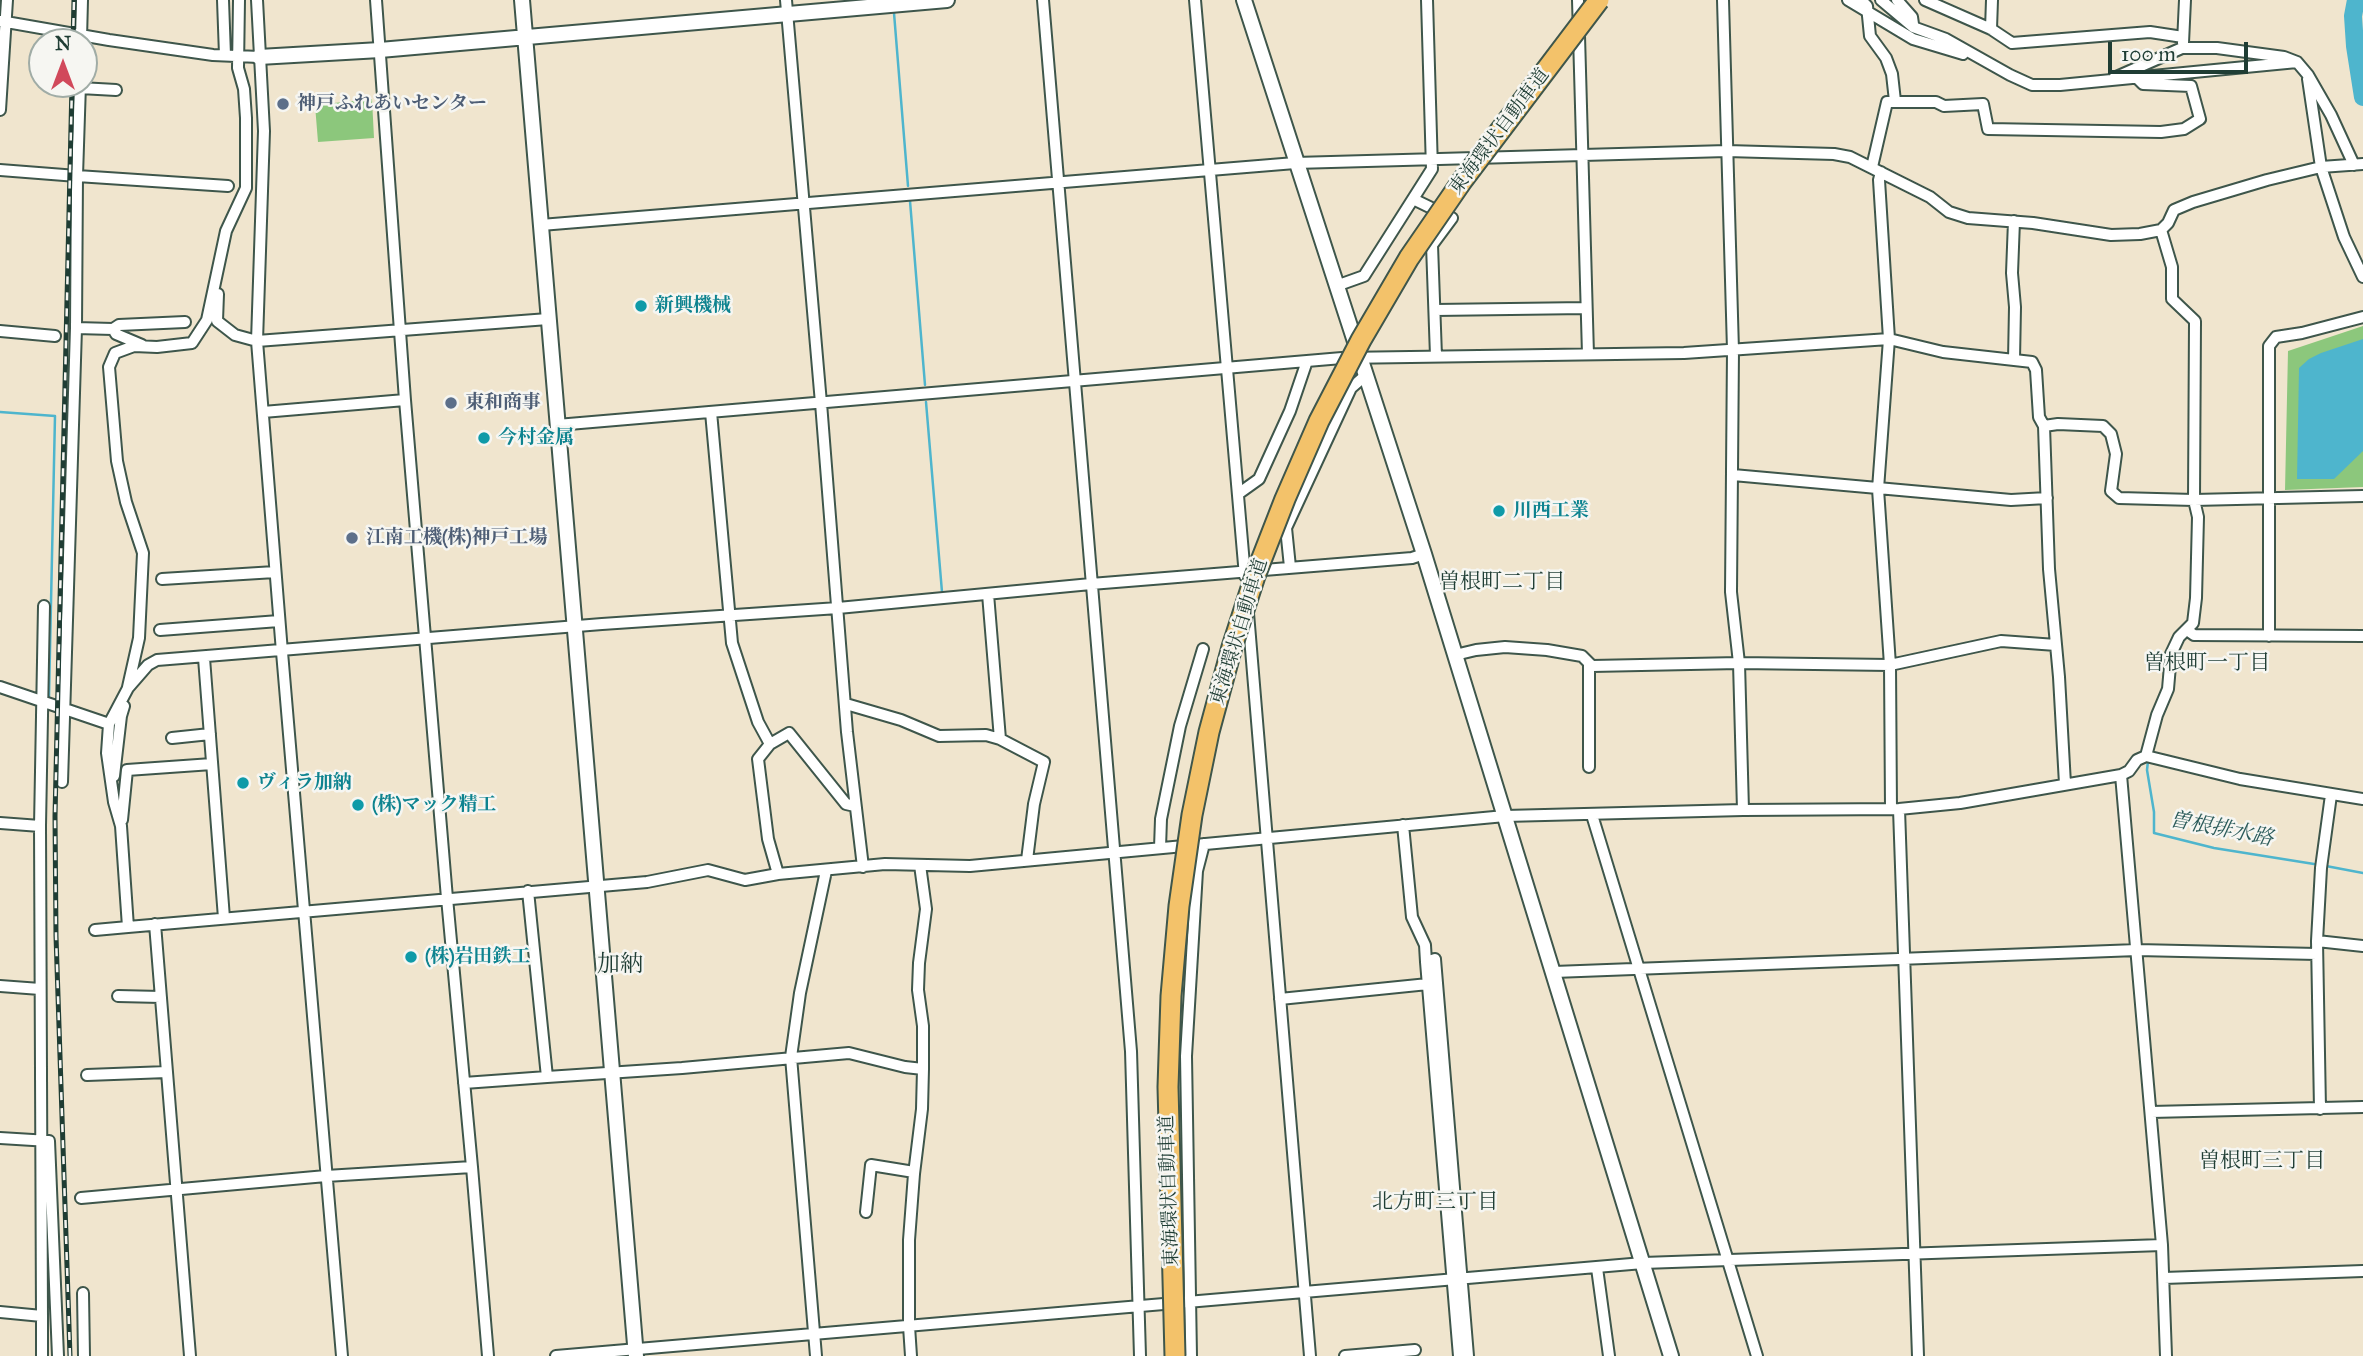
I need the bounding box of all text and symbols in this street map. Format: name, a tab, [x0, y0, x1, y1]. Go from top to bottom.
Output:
north arrow	[28, 28, 98, 98]
scale bar	[2111, 28, 2251, 72]
text: N	[55, 32, 71, 55]
text: 100 m	[2121, 41, 2176, 67]
street label: 東海環状自動車道	[1445, 64, 1555, 200]
place label: 神戸ふれあいセンター	[297, 93, 487, 115]
marker: 神戸ふれあいセンター	[275, 96, 291, 112]
place label: 新興機械	[655, 295, 731, 317]
marker: 新興機械	[633, 298, 649, 314]
place label: 東和商事	[465, 392, 541, 414]
marker: 東和商事	[443, 395, 459, 411]
place label: 今村金属	[498, 427, 574, 449]
marker: 今村金属	[476, 430, 492, 446]
place label: 川西工業	[1513, 500, 1589, 522]
marker: 川西工業	[1491, 503, 1507, 519]
place label: 江南工機(株)神戸工場	[366, 527, 548, 549]
marker: 江南工機(株)神戸工場	[344, 530, 360, 546]
street label: 東海環状自動車道	[1207, 556, 1273, 708]
district label: 曽根町二丁目	[1439, 570, 1565, 596]
district label: 曽根町一丁目	[2144, 651, 2270, 677]
place label: ヴィラ加納	[257, 772, 352, 794]
marker: ヴィラ加納	[235, 775, 251, 791]
place label: (株)マック精工	[372, 794, 497, 816]
marker: (株)マック精工	[350, 797, 366, 813]
water label: 曽根排水路	[2167, 808, 2275, 852]
place label: (株)岩田鉄工	[425, 946, 531, 968]
marker: (株)岩田鉄工	[403, 949, 419, 965]
district label: 加納	[597, 951, 643, 979]
street label: 東海環状自動車道	[1156, 1115, 1184, 1267]
district label: 曽根町三丁目	[2199, 1149, 2325, 1175]
district label: 北方町三丁目	[1372, 1190, 1498, 1216]

